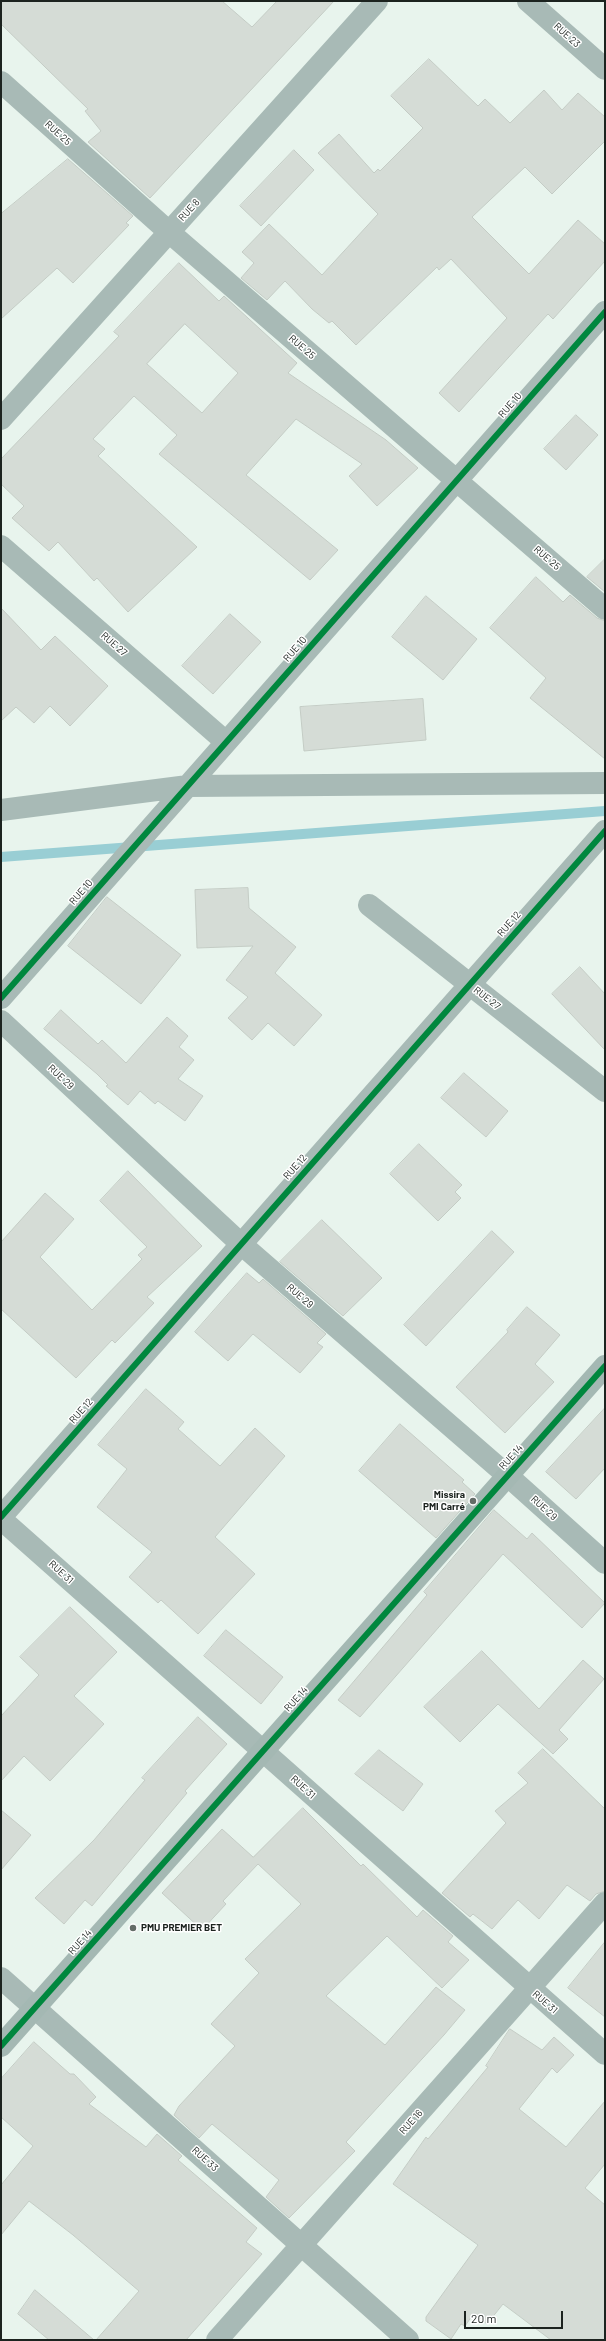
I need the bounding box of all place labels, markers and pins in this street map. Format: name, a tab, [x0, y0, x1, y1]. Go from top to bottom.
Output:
place label: Missira PMI Carré	[423, 1489, 465, 1512]
marker: Missira PMI Carré	[468, 1496, 478, 1506]
place label: PMU PREMIER BET	[141, 1922, 222, 1934]
marker: PMU PREMIER BET	[128, 1923, 138, 1933]

